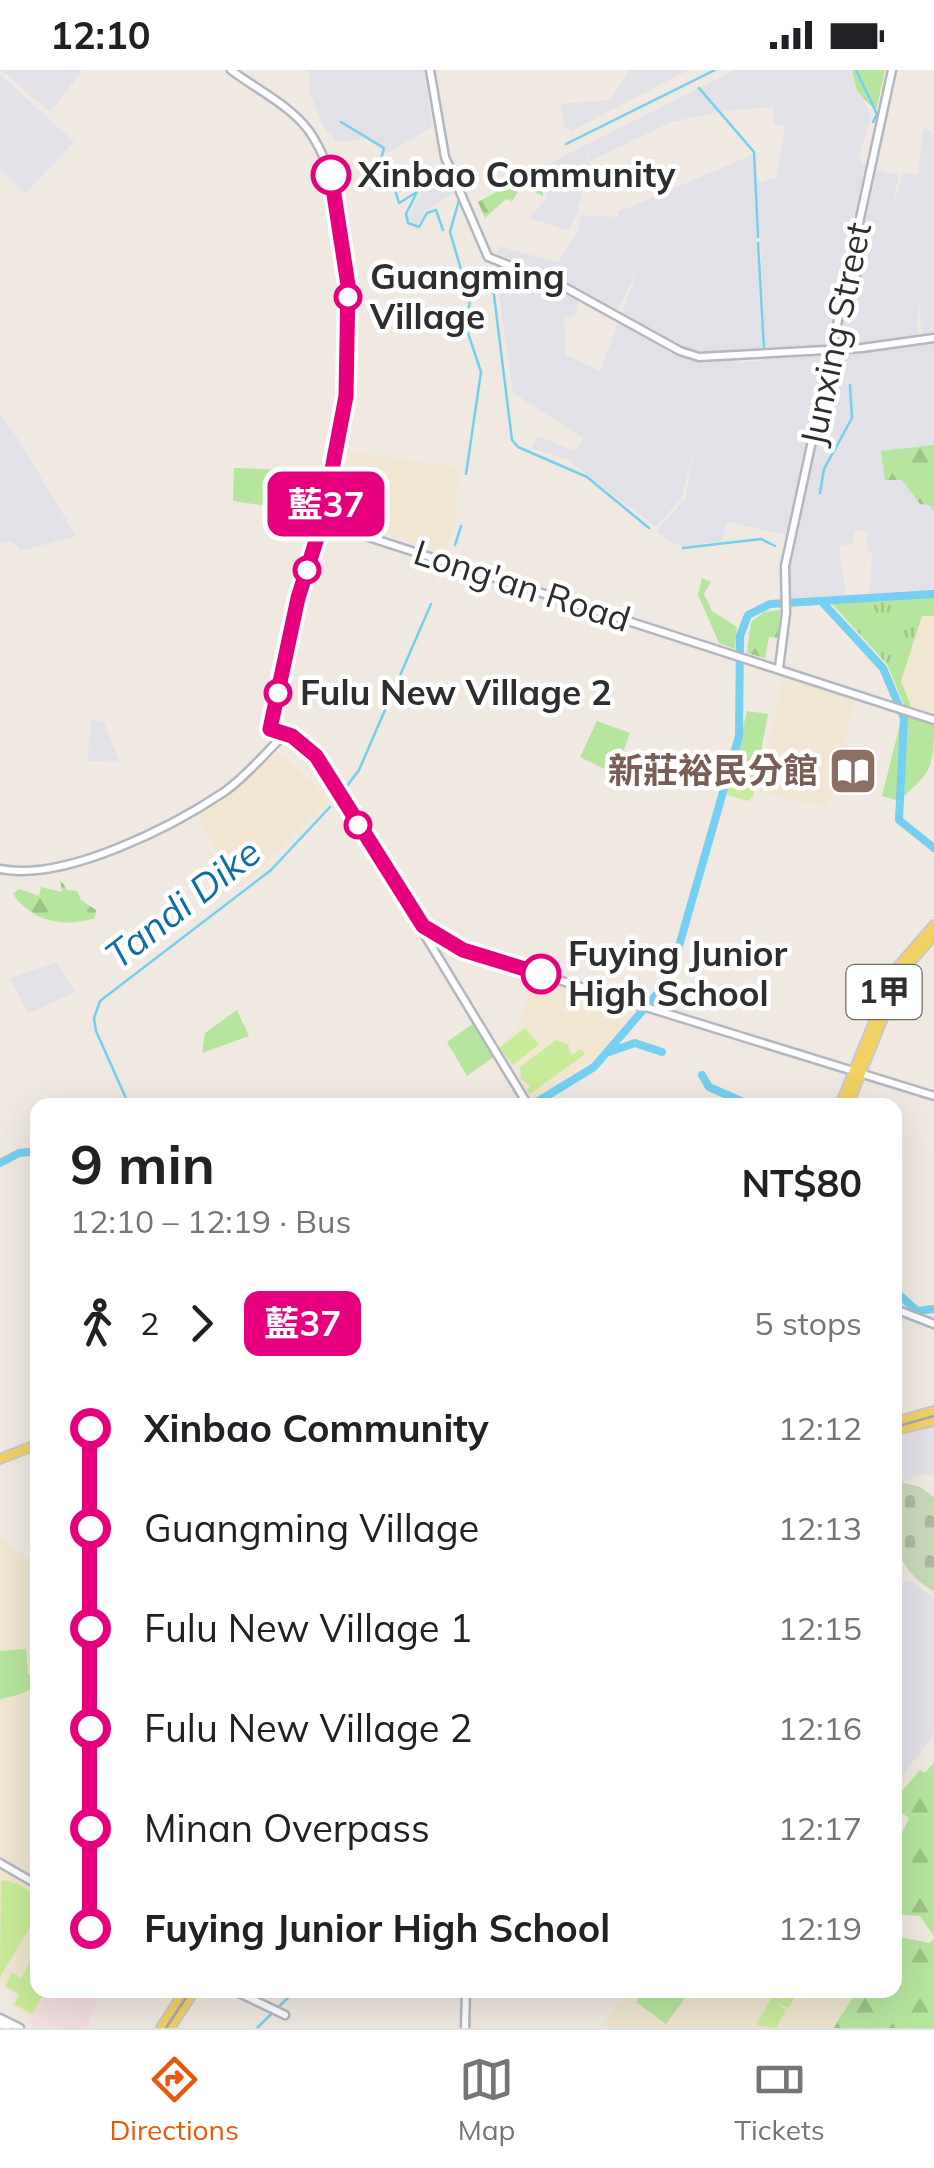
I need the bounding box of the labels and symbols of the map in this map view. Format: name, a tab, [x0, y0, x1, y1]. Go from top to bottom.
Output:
place label: Xinbao Community	[357, 152, 676, 196]
marker: Xinbao Community	[312, 156, 350, 194]
street label: Junxing Street	[790, 218, 880, 449]
place label: Guangming Village	[369, 254, 565, 338]
marker: Guangming Village	[335, 284, 361, 310]
line badge: 藍37	[268, 472, 384, 536]
street label: Long'an Road	[409, 529, 636, 641]
unlabelled marker	[294, 557, 320, 583]
place label: Fulu New Village 2	[300, 670, 612, 714]
marker: Fulu New Village 2	[265, 680, 291, 706]
library icon: 新莊裕民分館	[827, 745, 879, 797]
place label: 新莊裕民分館	[608, 748, 818, 792]
unlabelled marker	[345, 812, 371, 838]
water label: Tandi Dike	[95, 828, 270, 979]
place label: Fuying Junior High School	[568, 931, 788, 1015]
marker: Fuying Junior High School	[522, 955, 560, 993]
road number: 1甲	[846, 965, 922, 1019]

